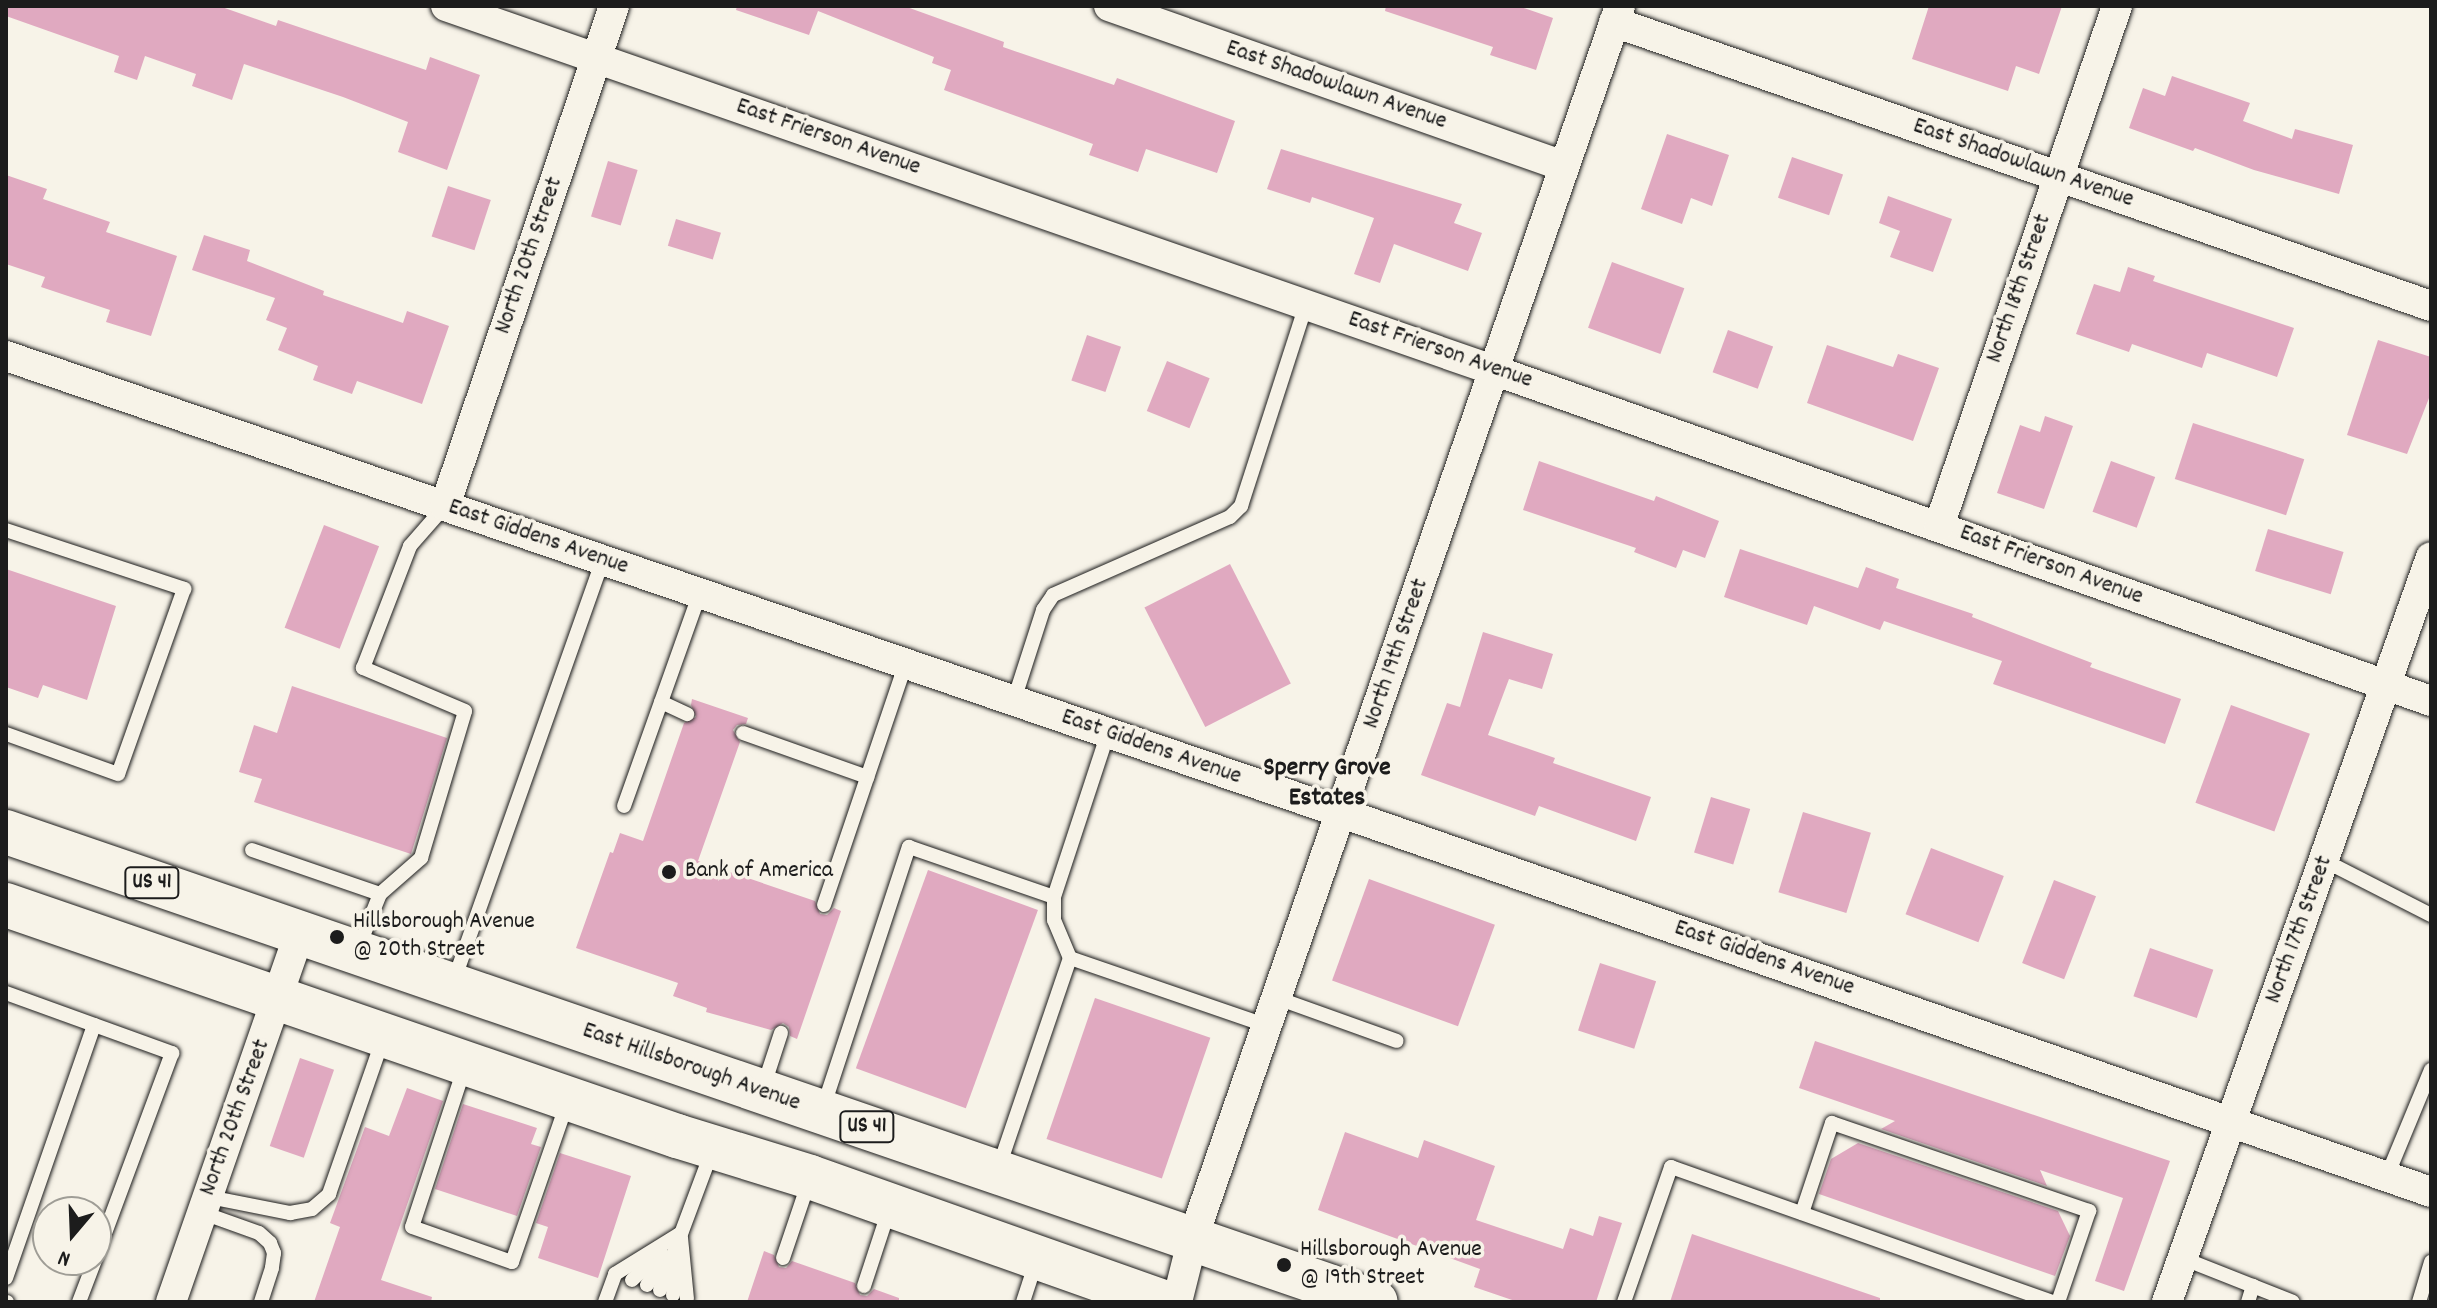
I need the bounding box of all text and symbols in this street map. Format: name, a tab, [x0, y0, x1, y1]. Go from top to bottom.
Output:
street label: East Shadowlawn Avenue	[1222, 35, 1450, 137]
street label: East Frierson Avenue	[732, 93, 924, 183]
street label: East Shadowlawn Avenue	[1909, 113, 2137, 215]
street label: North 20th Street	[490, 174, 570, 338]
street label: North 18th Street	[1981, 211, 2059, 367]
street label: East Frierson Avenue	[1344, 306, 1536, 396]
street label: East Giddens Avenue	[444, 494, 632, 582]
street label: East Frierson Avenue	[1955, 519, 2147, 613]
street label: North 19th Street	[1358, 575, 1436, 733]
street label: East Giddens Avenue	[1057, 704, 1245, 792]
district label: Sperry Grove Estates	[1263, 753, 1391, 814]
street label: North 17th Street	[2260, 852, 2340, 1008]
place label: Bank of America	[685, 858, 833, 886]
marker: Bank of America	[660, 863, 678, 881]
road number: US 41	[124, 865, 180, 901]
place label: Hillsborough Avenue @ 20th Street	[353, 909, 535, 965]
street label: East Giddens Avenue	[1670, 915, 1858, 1003]
marker: Hillsborough Avenue @ 20th Street	[328, 928, 346, 946]
street label: East Hillsborough Avenue	[578, 1017, 804, 1119]
street label: North 20th Street	[194, 1036, 278, 1200]
road number: US 41	[839, 1109, 895, 1145]
north arrow	[32, 1196, 112, 1276]
place label: Hillsborough Avenue @ 19th Street	[1300, 1237, 1482, 1293]
text: N	[54, 1241, 75, 1274]
marker: Hillsborough Avenue @ 19th Street	[1275, 1256, 1293, 1274]

